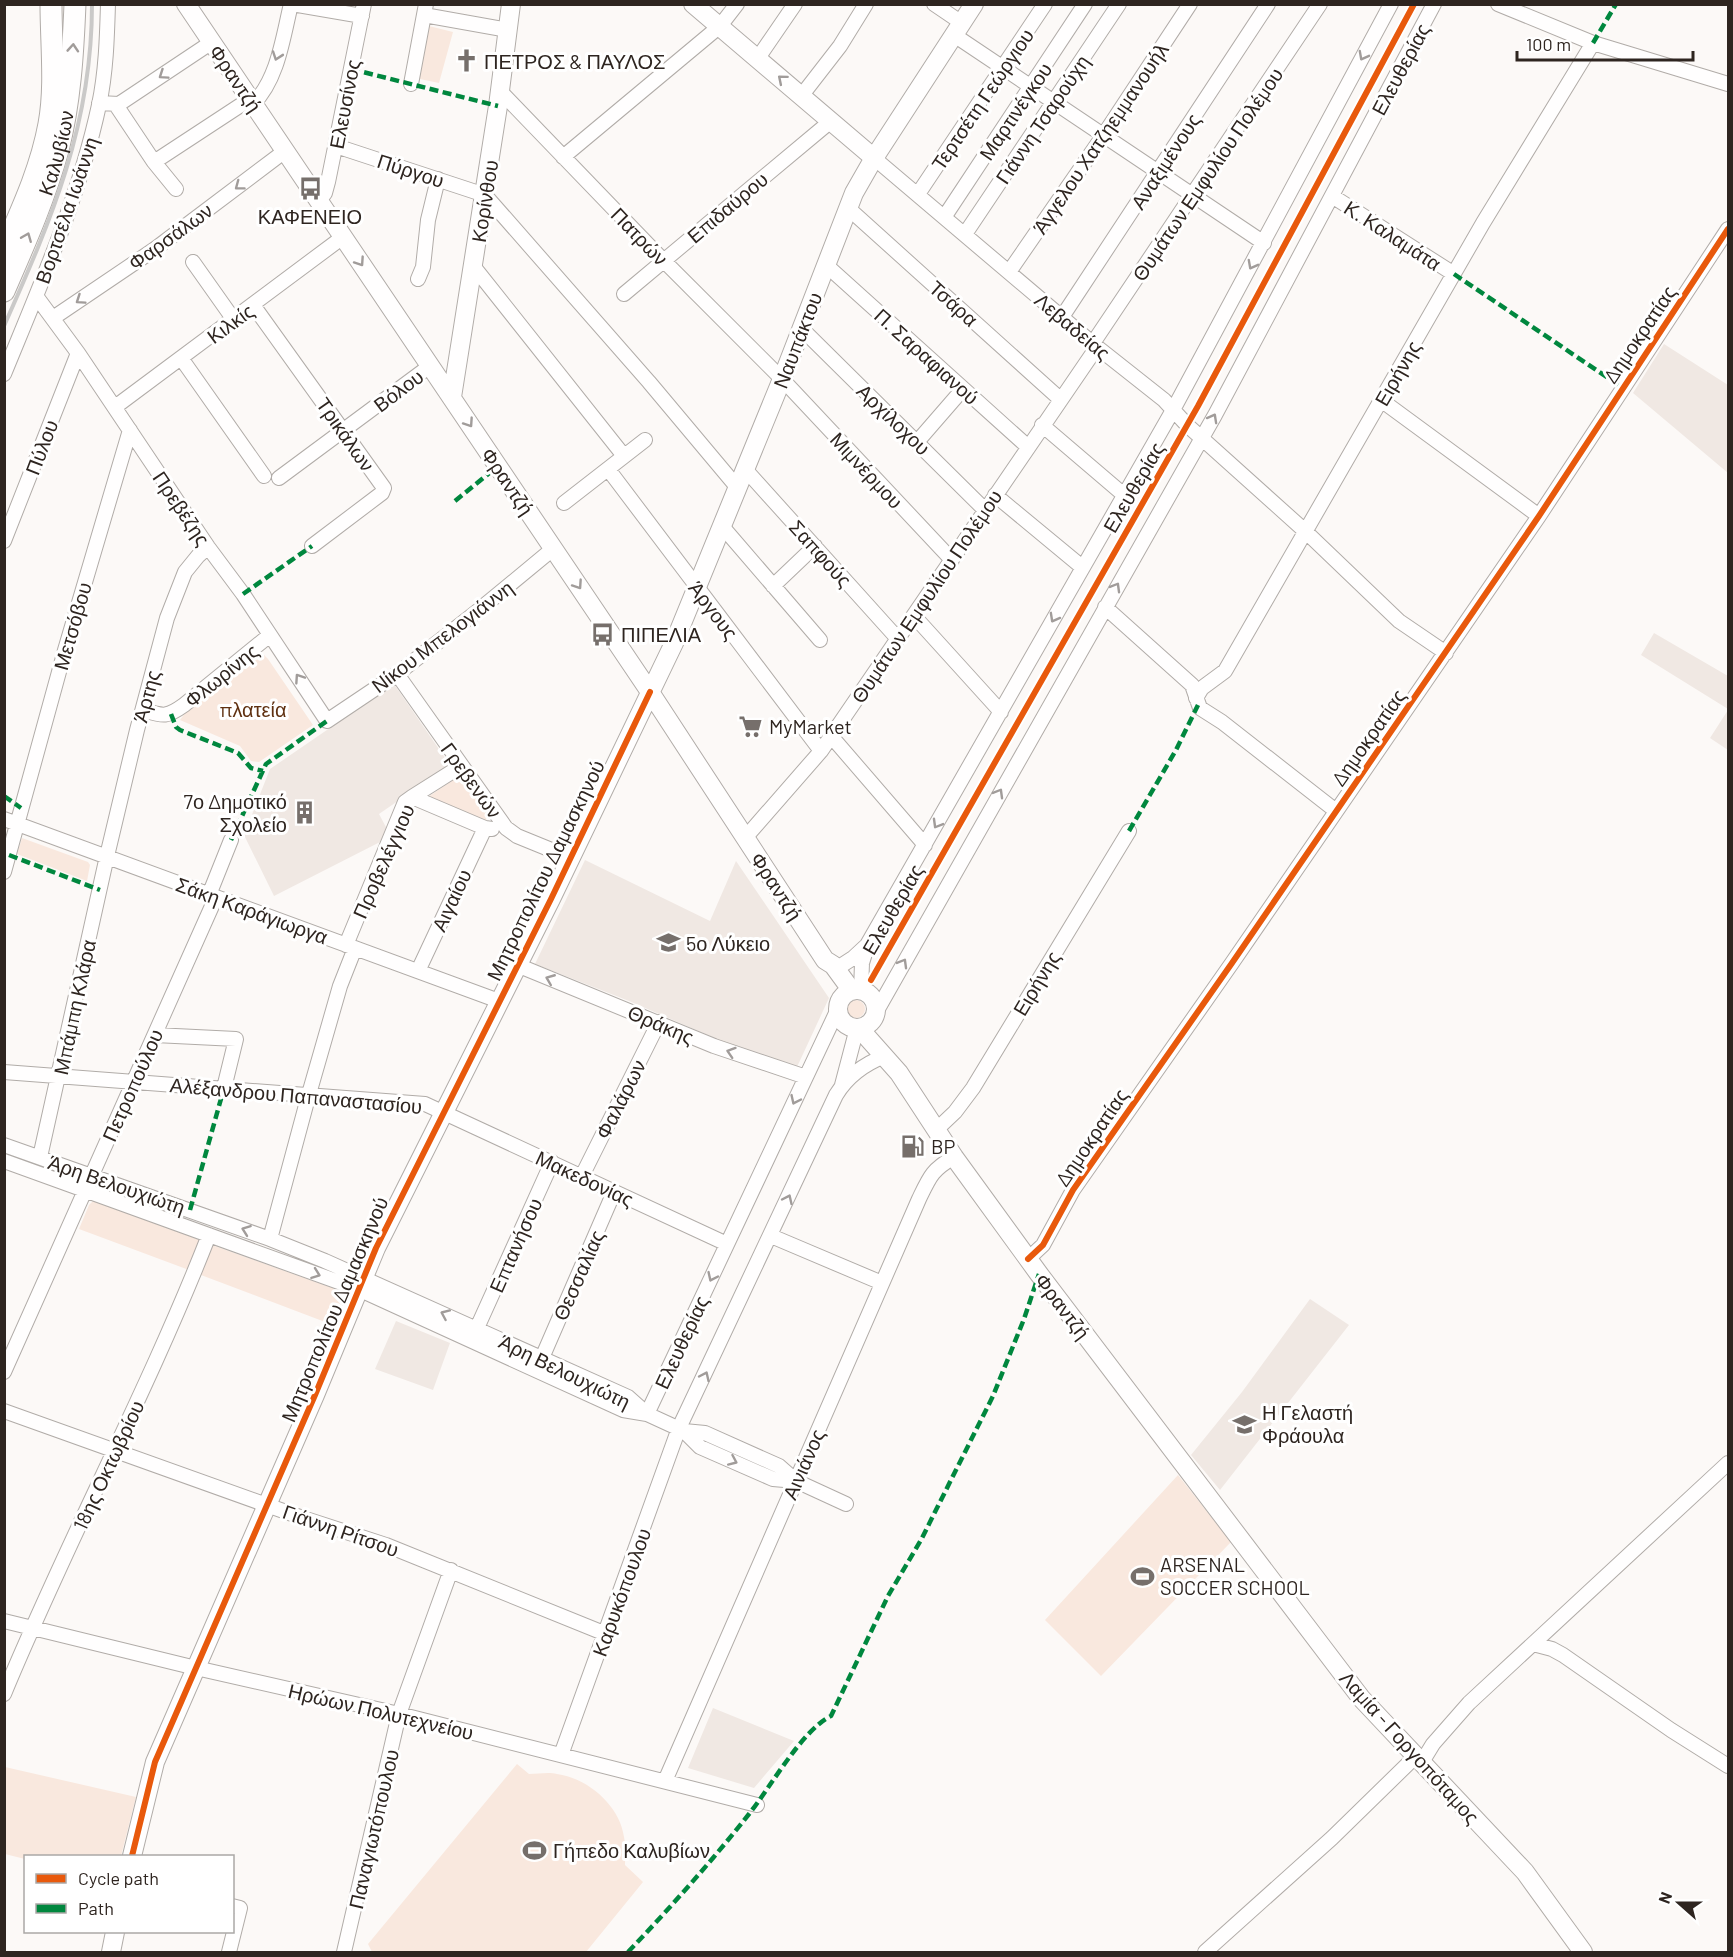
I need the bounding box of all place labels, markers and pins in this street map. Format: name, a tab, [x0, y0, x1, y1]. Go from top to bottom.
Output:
church icon: ΠΕΤΡΟΣ & ΠΑΥΛΟΣ	[453, 48, 479, 74]
place label: ΠΕΤΡΟΣ & ΠΑΥΛΟΣ	[484, 49, 665, 73]
bus stop icon: ΚΑΦΕΝΕΙΟ	[297, 176, 323, 202]
place label: ΚΑΦΕΝΕΙΟ	[258, 204, 362, 228]
bus stop icon: ΠΙΠΕΛΙΑ	[590, 621, 616, 647]
place label: ΠΙΠΕΛΙΑ	[621, 622, 702, 646]
supermarket icon: MyMarket	[738, 713, 764, 739]
place label: MyMarket	[769, 714, 852, 738]
place label: 7ο Δημοτικό Σχολείο	[184, 789, 287, 836]
building icon: 7ο Δημοτικό Σχολείο	[292, 799, 318, 825]
school or university icon: 5ο Λύκειο	[655, 930, 681, 956]
place label: 5ο Λύκειο	[686, 931, 770, 955]
fuel station icon: BP	[900, 1133, 926, 1159]
place label: BP	[931, 1134, 956, 1158]
place label: Η Γελαστή Φράουλα	[1262, 1400, 1353, 1447]
school or university icon: Η Γελαστή Φράουλα	[1231, 1411, 1257, 1437]
place label: ARSENAL SOCCER SCHOOL	[1160, 1552, 1310, 1599]
sports icon: ARSENAL SOCCER SCHOOL	[1129, 1563, 1155, 1589]
sports icon: Γήπεδο Καλυβίων	[522, 1837, 548, 1863]
place label: Γήπεδο Καλυβίων	[553, 1838, 710, 1862]

